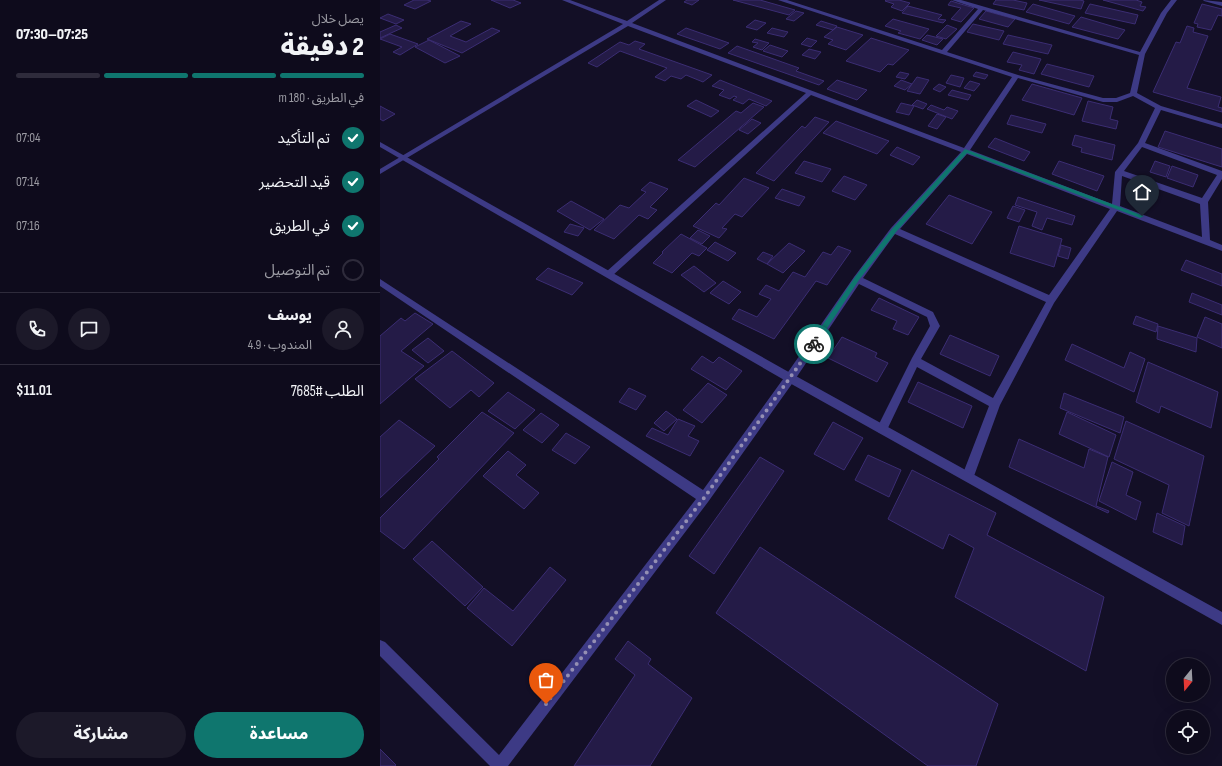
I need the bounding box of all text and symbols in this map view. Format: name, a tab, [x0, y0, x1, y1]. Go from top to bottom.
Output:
text: يصل خلال	[312, 11, 364, 27]
text: 07:25–07:30	[16, 25, 88, 44]
text: 2 دقيقة	[280, 32, 364, 63]
text: في الطريق · 180 m	[278, 90, 364, 106]
icon: check	[342, 127, 364, 149]
text: تم التأكيد	[278, 129, 330, 148]
text: 07:04	[16, 130, 41, 146]
icon: check	[342, 171, 364, 193]
text: قيد التحضير	[259, 173, 330, 192]
text: 07:14	[16, 174, 39, 190]
pin	[1125, 175, 1159, 216]
icon: home	[1131, 181, 1153, 203]
icon: check	[342, 215, 364, 237]
text: في الطريق	[270, 217, 330, 236]
text: 07:16	[16, 218, 40, 234]
text: تم التوصيل	[264, 261, 330, 280]
text: يوسف	[268, 306, 312, 325]
button: phone	[16, 308, 58, 350]
button: chat	[68, 308, 110, 350]
button: person	[322, 308, 364, 350]
courier	[794, 324, 834, 364]
icon: bike	[803, 333, 825, 355]
text: المندوب · 4.9	[248, 337, 312, 353]
text: $11.01	[16, 381, 52, 400]
text: الطلب #7685	[291, 382, 364, 401]
north arrow	[1166, 658, 1210, 702]
map controls	[1166, 658, 1210, 754]
pin	[529, 663, 563, 704]
icon: bag	[535, 669, 557, 691]
button: locate	[1166, 710, 1210, 754]
button: مشاركة	[16, 712, 186, 758]
button: مساعدة	[194, 712, 364, 758]

